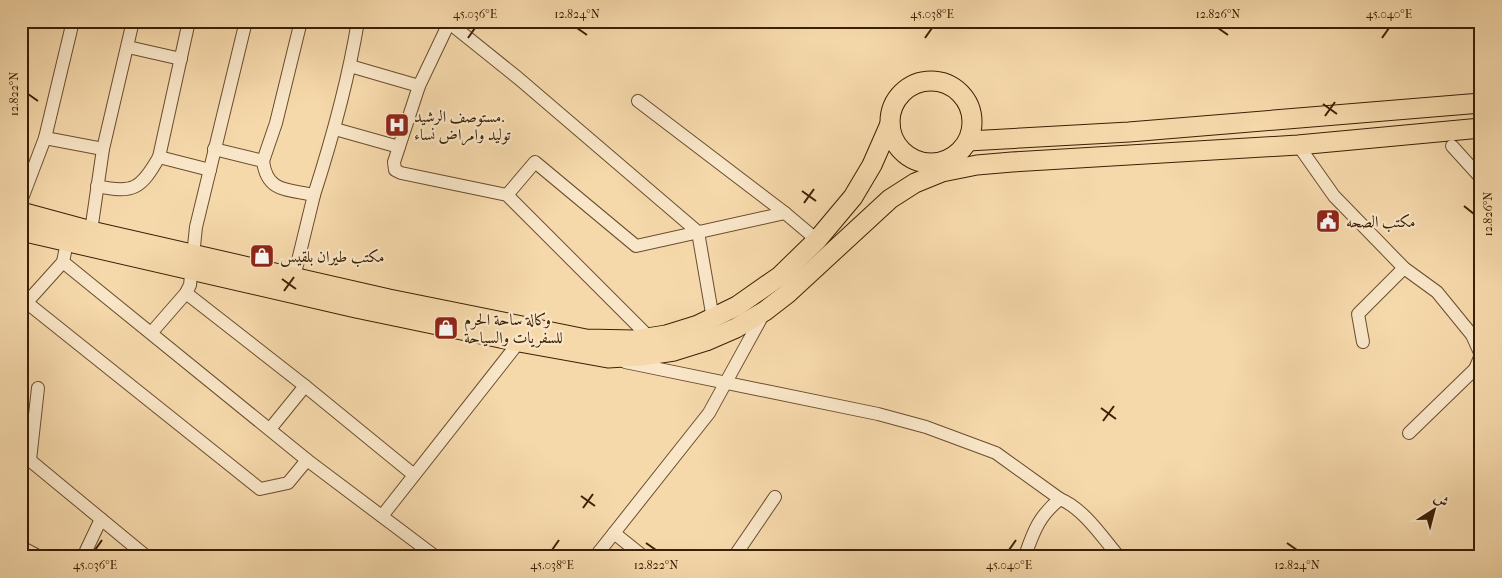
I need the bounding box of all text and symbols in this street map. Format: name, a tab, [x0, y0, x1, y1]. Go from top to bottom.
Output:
text: 45.036°E	[453, 7, 497, 21]
text: 12.824°N	[554, 7, 600, 21]
text: 45.038°E	[910, 7, 954, 21]
text: 12.826°N	[1196, 7, 1240, 21]
text: 45.040°E	[1366, 7, 1412, 21]
text: 12.822°N	[7, 72, 21, 116]
place label: مستوصف الرشيد. توليد وامراض نساء	[414, 107, 512, 146]
hospital icon: مستوصف الرشيد. توليد وامراض نساء	[384, 112, 410, 138]
text: 12.826°N	[1481, 192, 1495, 236]
public building icon: مكتب الصحه	[1315, 208, 1341, 234]
place label: مكتب الصحه	[1346, 212, 1416, 232]
shop icon: مكتب طيران بلقيس	[249, 243, 275, 269]
place label: مكتب طيران بلقيس	[280, 247, 384, 267]
place label: وكالة ساحة الحرم للسفريات والسياحة	[464, 310, 563, 348]
shop icon: وكالة ساحة الحرم للسفريات والسياحة	[433, 315, 459, 341]
north arrow	[1410, 486, 1460, 536]
text: ش	[1431, 489, 1452, 511]
text: 45.036°E	[73, 558, 117, 572]
text: 45.038°E	[530, 558, 574, 572]
text: 12.822°N	[634, 558, 678, 572]
text: 45.040°E	[986, 558, 1032, 572]
text: 12.824°N	[1274, 558, 1320, 572]

